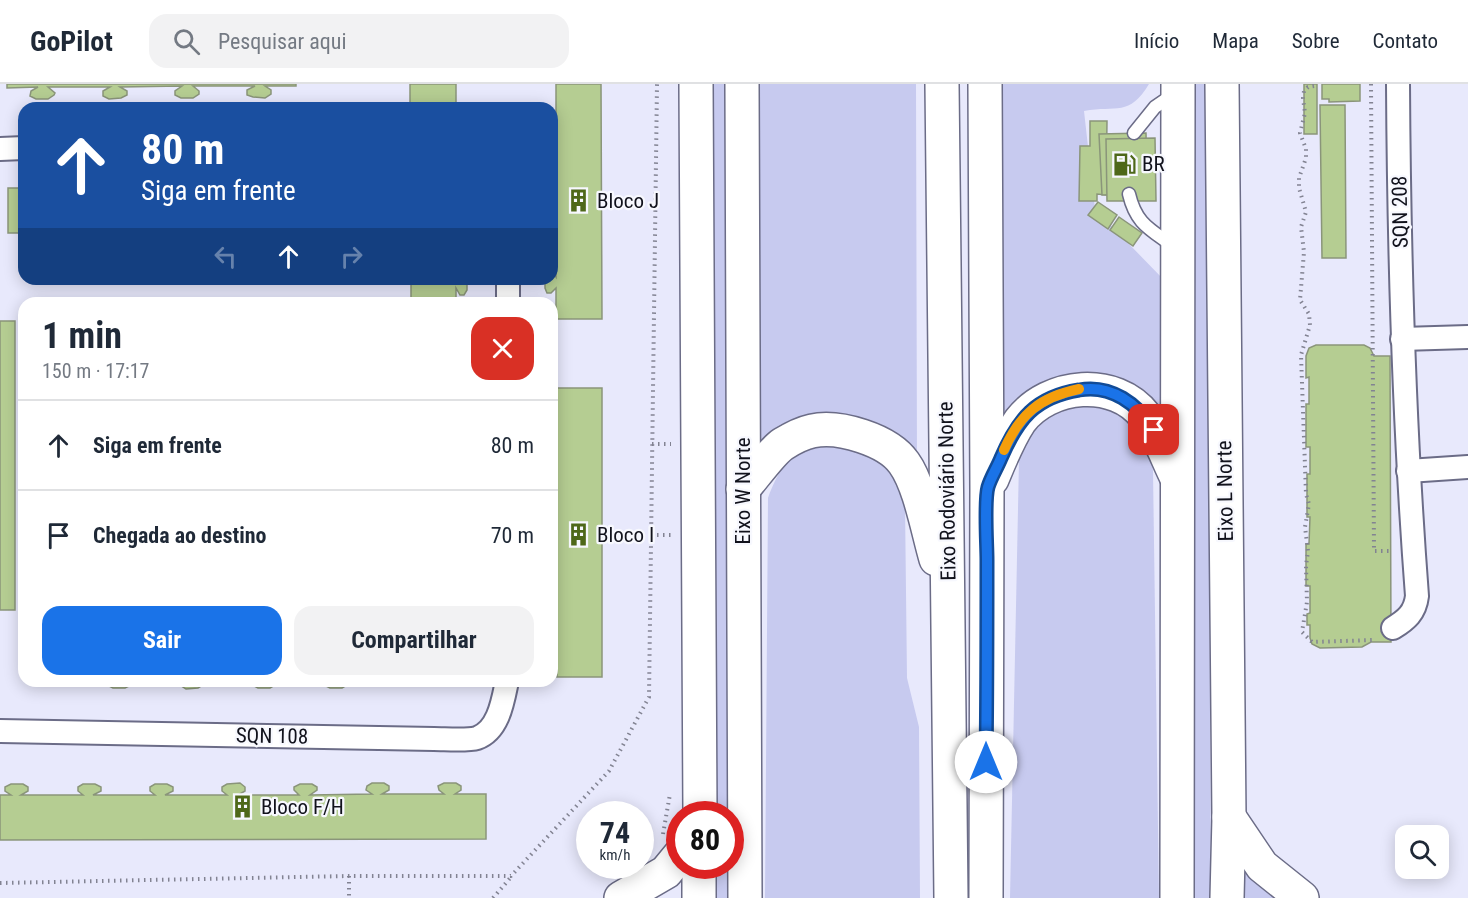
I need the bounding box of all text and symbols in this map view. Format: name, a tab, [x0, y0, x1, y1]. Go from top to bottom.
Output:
search box	[149, 14, 569, 68]
text: GoPilot	[30, 25, 113, 58]
icon: search	[170, 25, 203, 58]
text: Pesquisar aqui	[218, 29, 347, 54]
text: Início	[1134, 29, 1179, 53]
text: Mapa	[1212, 29, 1259, 53]
text: Sobre	[1292, 29, 1340, 53]
text: Contato	[1373, 29, 1438, 53]
text: 80 m	[141, 125, 224, 174]
icon: ahead	[42, 126, 120, 204]
fuel station icon: BR	[1111, 151, 1137, 177]
place label: BR	[1142, 152, 1165, 176]
text: Siga em frente	[141, 175, 296, 207]
street label: SQN 208	[1387, 176, 1413, 248]
building icon: Bloco J	[566, 188, 592, 214]
place label: Bloco J	[597, 189, 659, 213]
icon: left	[209, 240, 242, 273]
icon: ahead	[272, 240, 305, 273]
icon: right	[335, 240, 368, 273]
text: 1 min	[42, 315, 122, 357]
button: close	[471, 317, 534, 380]
text: 150 m · 17:17	[42, 359, 149, 383]
street label: Eixo Rodoviário Norte	[933, 401, 961, 581]
pin	[1128, 404, 1179, 455]
icon: arrive	[1137, 413, 1170, 446]
icon: ahead	[42, 429, 75, 462]
text: Siga em frente	[93, 433, 222, 458]
text: 80 m	[491, 433, 534, 458]
street label: Eixo W Norte	[731, 437, 755, 544]
street label: Eixo L Norte	[1212, 440, 1238, 542]
icon: arrive	[42, 519, 75, 552]
building icon: Bloco I	[566, 522, 592, 548]
text: Chegada ao destino	[93, 523, 267, 548]
text: 70 m	[491, 523, 534, 548]
place label: Bloco I	[597, 523, 654, 547]
button: Sair	[42, 606, 282, 675]
button: Compartilhar	[294, 606, 534, 675]
street label: SQN 108	[236, 723, 308, 749]
position arrow	[954, 730, 1018, 794]
building icon: Bloco F/H	[230, 794, 256, 820]
place label: Bloco F/H	[261, 795, 344, 819]
speed limit sign: 80	[666, 801, 744, 879]
text: 74	[600, 815, 630, 850]
map controls	[1395, 825, 1449, 879]
button: search	[1395, 825, 1449, 879]
text: km/h	[600, 846, 630, 864]

